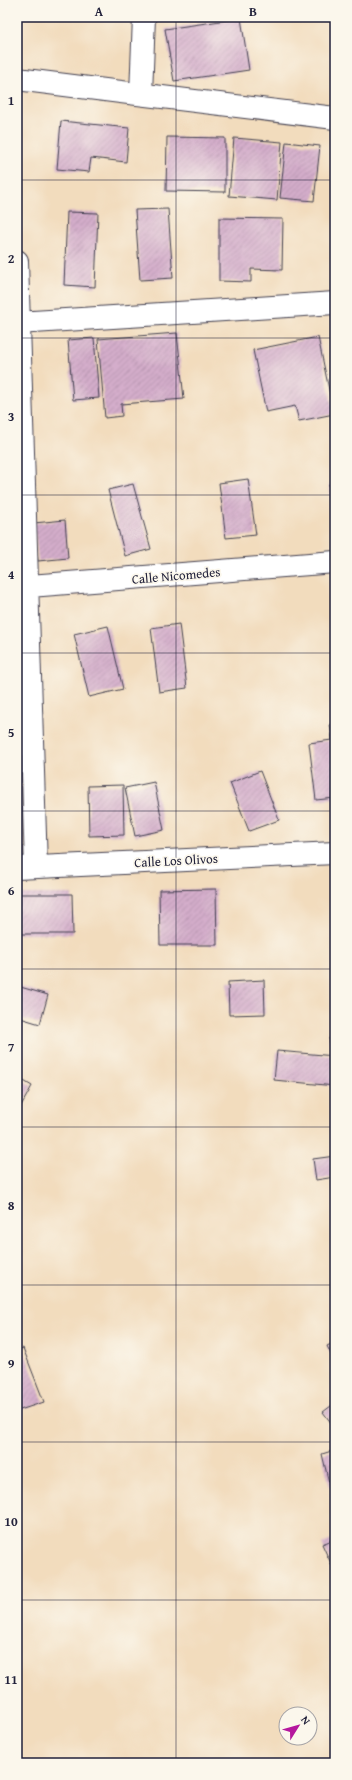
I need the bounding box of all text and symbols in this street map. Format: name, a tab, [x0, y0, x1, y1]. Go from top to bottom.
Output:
text: A	[95, 2, 104, 21]
text: B	[249, 2, 257, 21]
text: 1	[8, 91, 14, 110]
text: 2	[8, 249, 15, 268]
text: 3	[8, 407, 14, 426]
street label: Calle Nicomedes	[131, 562, 221, 589]
text: 4	[8, 565, 15, 584]
text: 5	[8, 723, 15, 742]
street label: Calle Los Olivos	[134, 849, 218, 872]
text: 6	[8, 881, 15, 900]
text: 7	[8, 1038, 15, 1057]
text: 8	[8, 1196, 15, 1215]
text: 9	[8, 1354, 15, 1373]
text: 10	[4, 1512, 18, 1531]
text: 11	[4, 1670, 18, 1689]
north arrow	[278, 1706, 318, 1746]
text: N	[297, 1712, 315, 1728]

